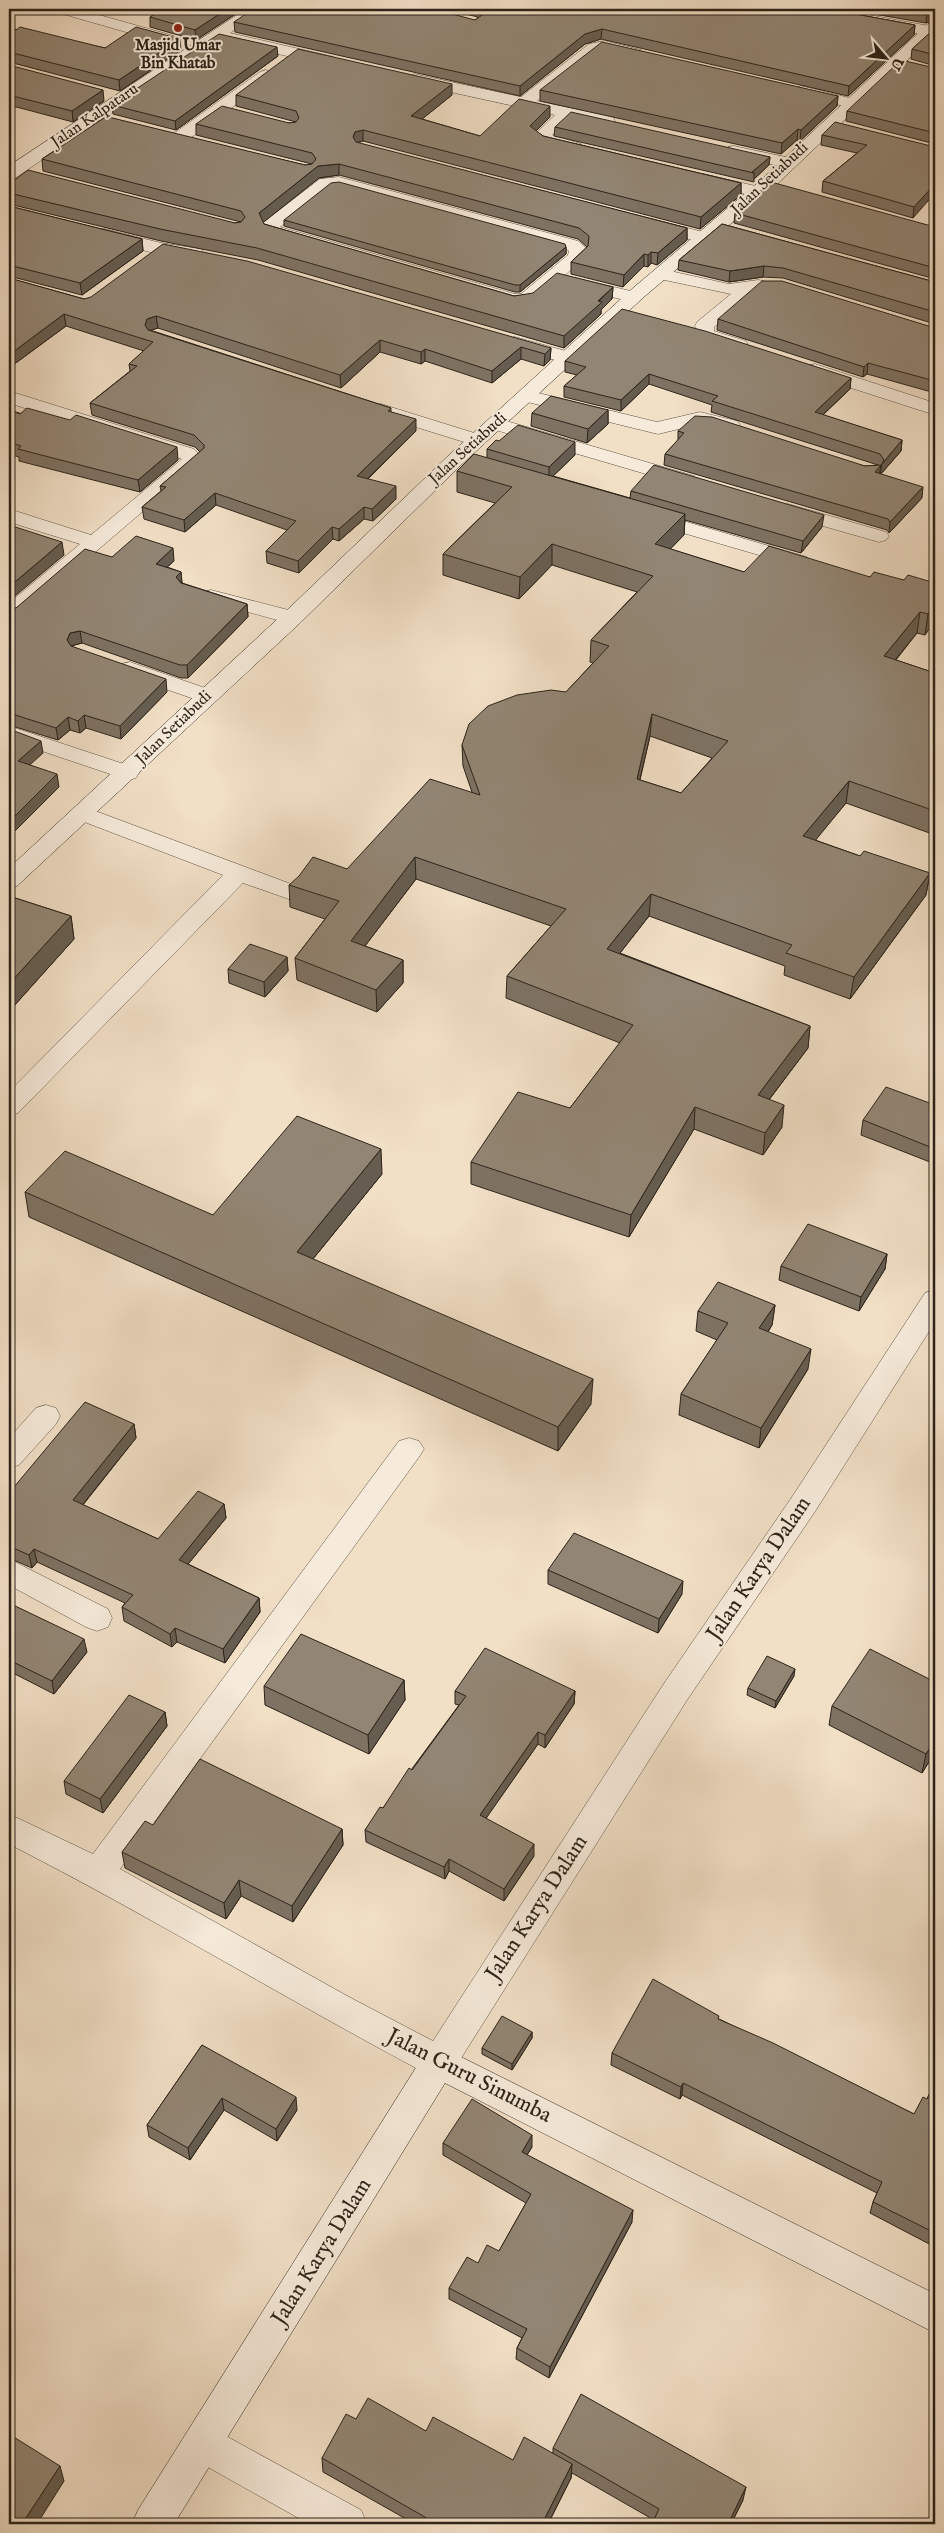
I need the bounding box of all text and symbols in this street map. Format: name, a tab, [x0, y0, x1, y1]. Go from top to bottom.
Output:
marker: Masjid Umar Bin Khatab	[172, 22, 184, 34]
north arrow	[862, 32, 912, 82]
place label: Masjid Umar Bin Khatab	[135, 36, 221, 74]
text: U	[885, 53, 908, 74]
street label: Jalan Kalpataru	[46, 79, 143, 154]
street label: Jalan Setiabudi	[726, 138, 813, 221]
street label: Jalan Setiabudi	[423, 409, 511, 491]
street label: Jalan Setiabudi	[130, 687, 216, 771]
street label: Jalan Karya Dalam	[699, 1491, 818, 1649]
street label: Jalan Karya Dalam	[478, 1830, 595, 1989]
street label: Jalan Guru Sinumba	[379, 2021, 557, 2130]
street label: Jalan Karya Dalam	[264, 2173, 378, 2333]

